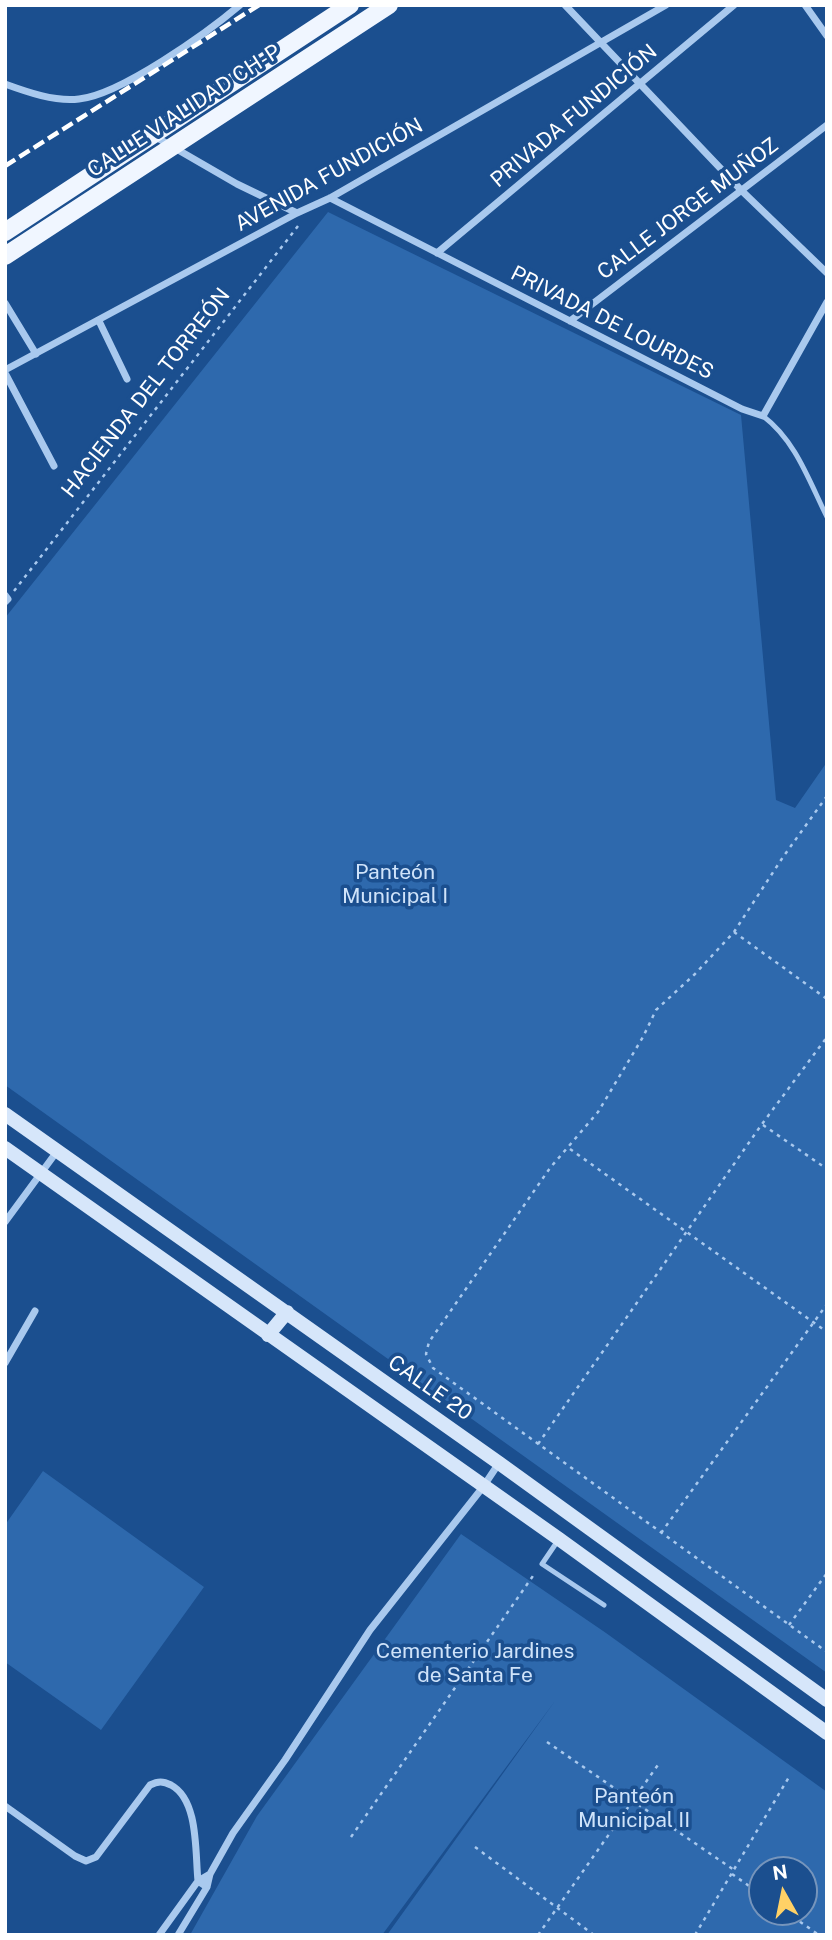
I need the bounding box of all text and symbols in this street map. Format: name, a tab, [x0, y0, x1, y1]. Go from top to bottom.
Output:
street label: CALLE VIALIDAD CH-P	[83, 39, 285, 183]
street label: PRIVADA FUNDICIÓN	[486, 39, 662, 193]
street label: AVENIDA FUNDICIÓN	[231, 113, 427, 237]
street label: CALLE JORGE MUÑOZ	[593, 133, 783, 285]
street label: PRIVADA DE LOURDES	[506, 261, 718, 385]
street label: HACIENDA DEL TORREÓN	[56, 283, 236, 503]
park label: Panteón Municipal I	[342, 860, 448, 910]
street label: CALLE 20	[383, 1350, 477, 1426]
park label: Cementerio Jardines de Santa Fe	[376, 1639, 574, 1689]
park label: Panteón Municipal II	[578, 1784, 690, 1834]
north arrow	[748, 1856, 818, 1926]
text: N	[771, 1860, 789, 1884]

